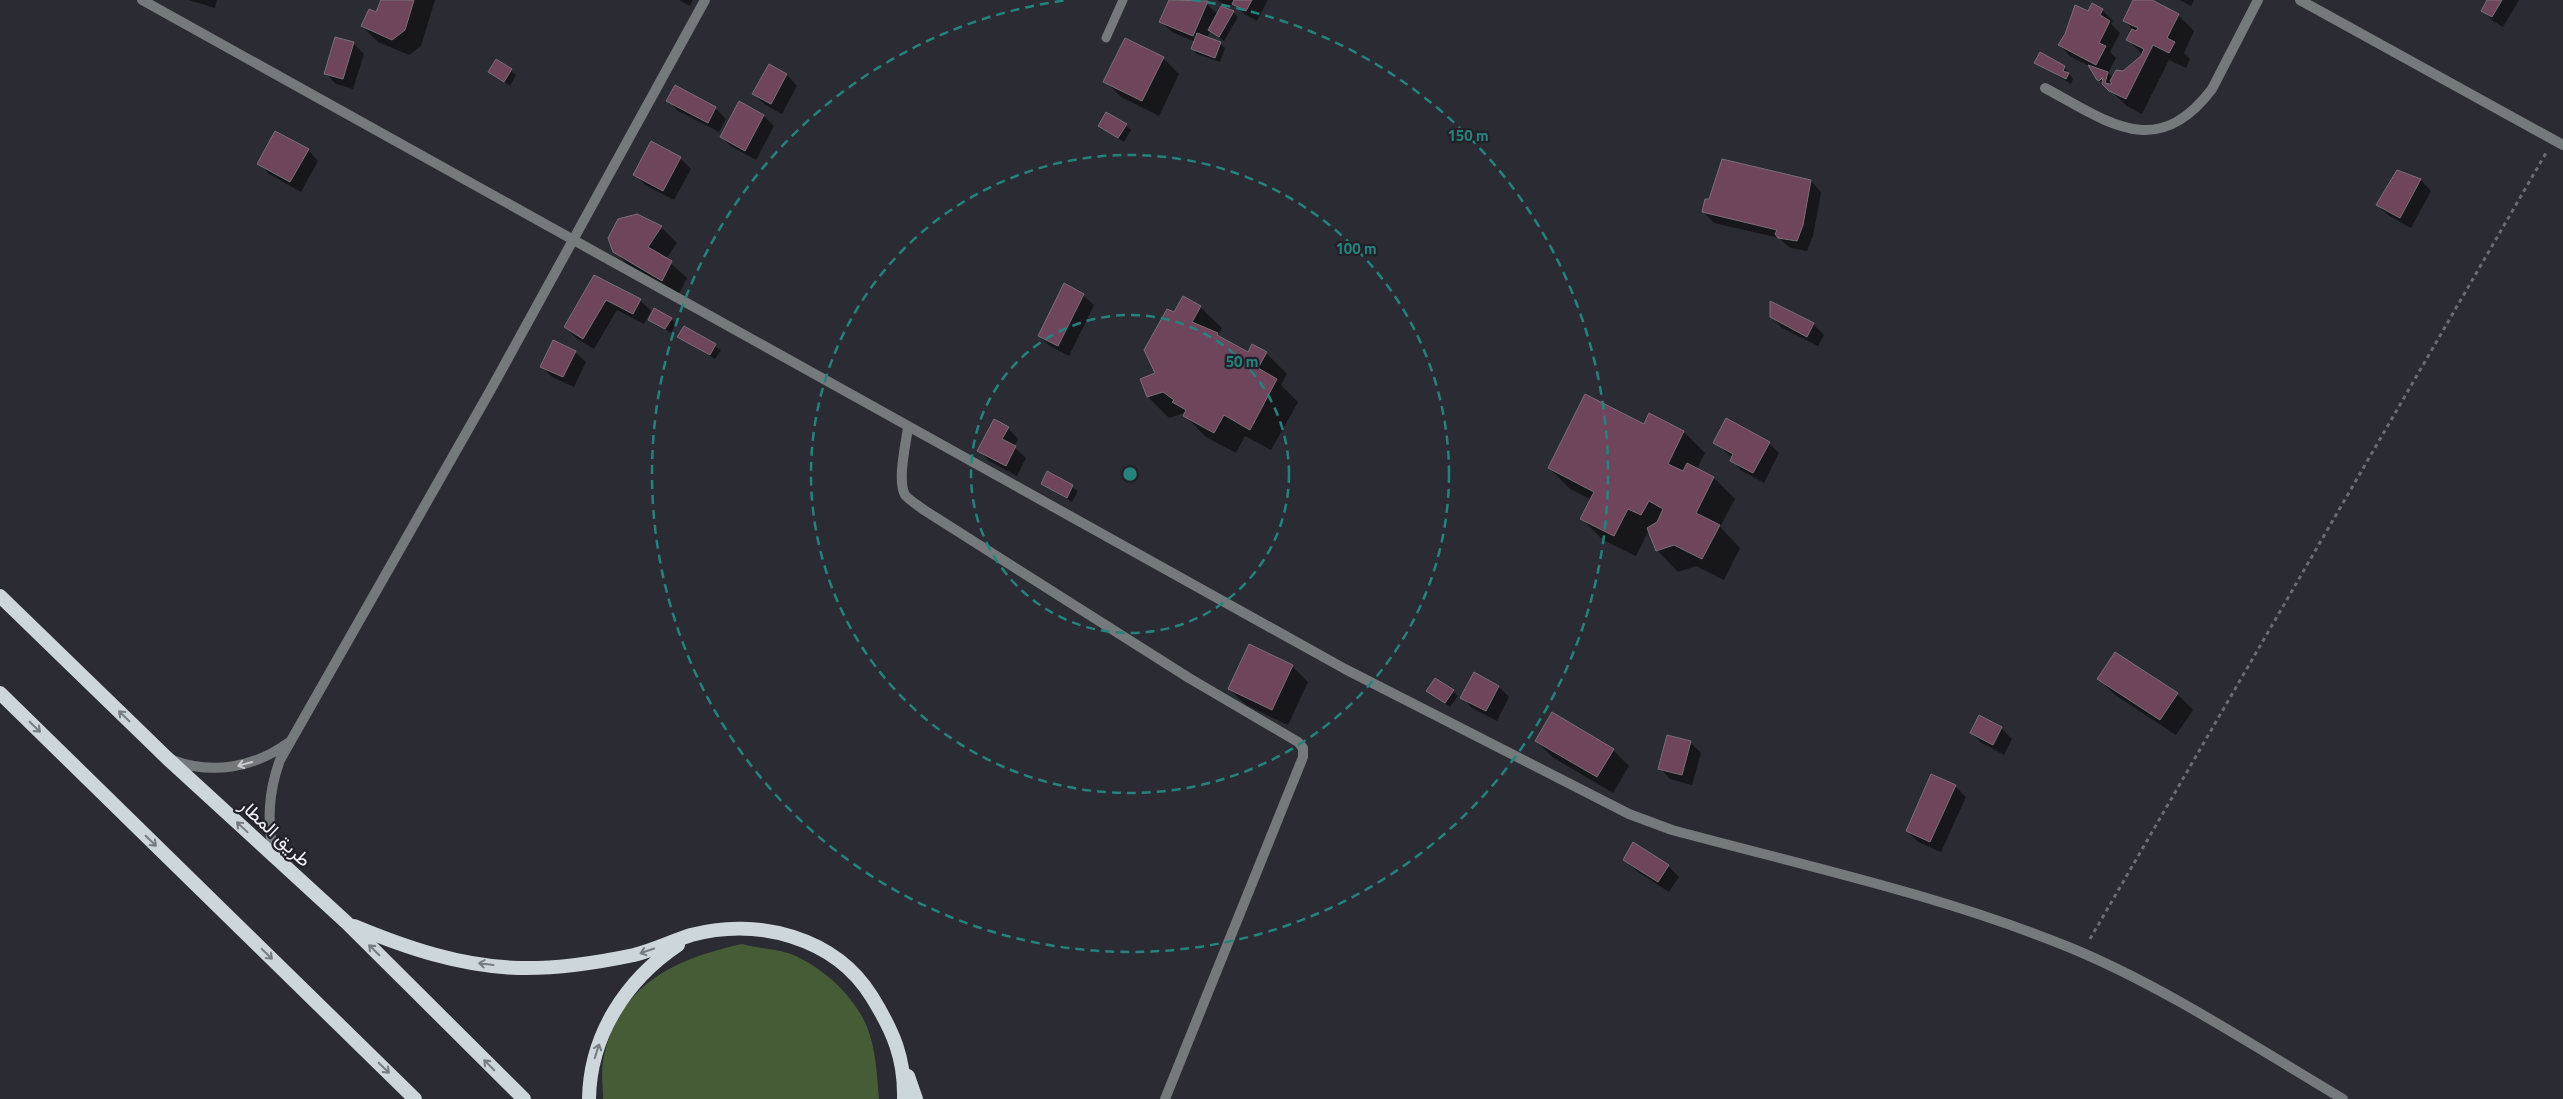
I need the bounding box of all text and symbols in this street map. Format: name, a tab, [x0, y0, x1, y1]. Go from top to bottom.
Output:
text: 150 m	[1447, 124, 1489, 147]
text: 100 m	[1335, 237, 1377, 260]
text: 50 m	[1226, 350, 1258, 373]
centre of rings	[1121, 465, 1139, 483]
one-way arrow	[118, 710, 130, 722]
one-way arrow	[29, 721, 41, 733]
one-way arrow	[238, 760, 254, 769]
street label: طريق المطار	[233, 790, 319, 873]
one-way arrow	[236, 821, 249, 833]
one-way arrow	[145, 835, 157, 847]
one-way arrow	[368, 944, 380, 956]
one-way arrow	[640, 947, 655, 956]
one-way arrow	[261, 948, 273, 960]
one-way arrow	[478, 959, 494, 969]
one-way arrow	[592, 1043, 602, 1059]
one-way arrow	[483, 1058, 495, 1071]
one-way arrow	[377, 1062, 390, 1074]

